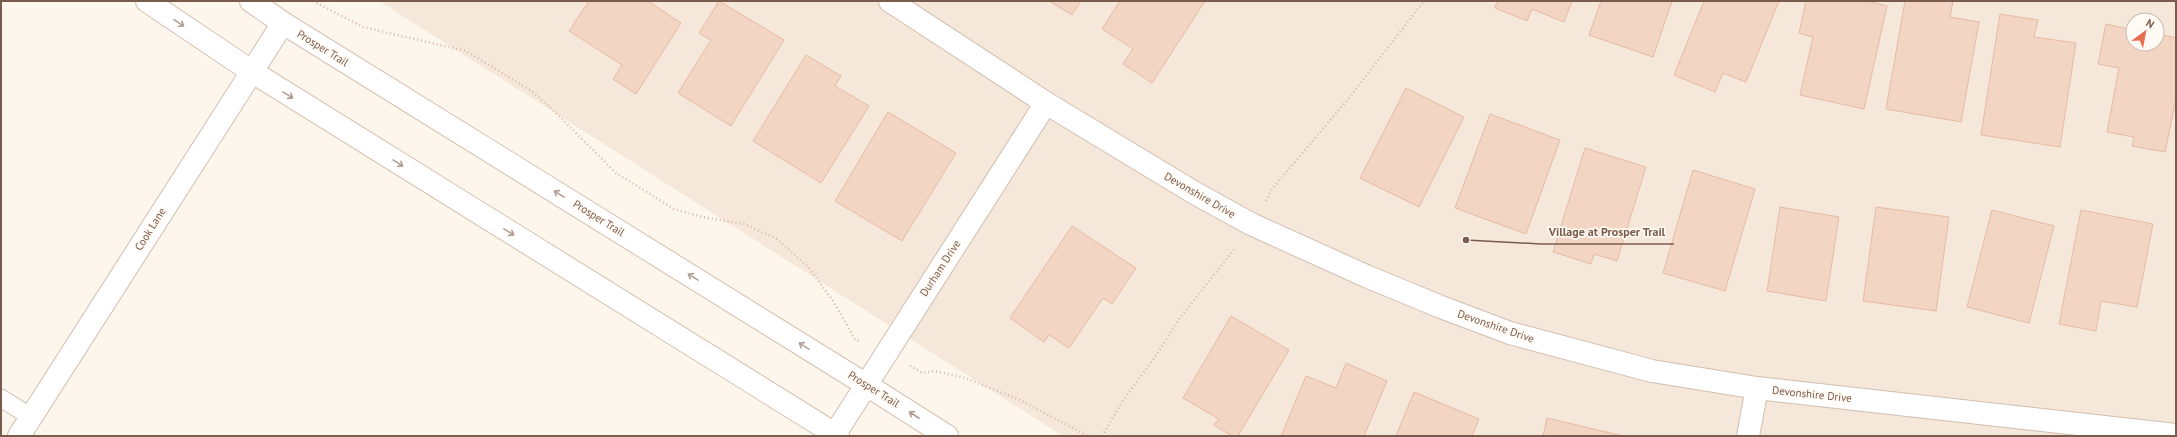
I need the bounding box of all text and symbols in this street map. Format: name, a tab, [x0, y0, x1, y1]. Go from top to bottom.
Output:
north arrow	[2125, 12, 2165, 52]
text: N	[2144, 16, 2157, 31]
one-way arrow	[174, 19, 185, 27]
street label: Prosper Trail	[295, 27, 352, 70]
one-way arrow	[282, 91, 294, 99]
one-way arrow	[392, 159, 403, 167]
street label: Devonshire Drive	[1162, 169, 1239, 221]
one-way arrow	[554, 190, 565, 198]
street label: Prosper Trail	[571, 197, 628, 240]
street label: Cook Lane	[131, 205, 169, 253]
callout: Village at Prosper Trail	[1541, 220, 1674, 244]
text: Village at Prosper Trail	[1548, 224, 1666, 239]
one-way arrow	[503, 228, 515, 236]
street label: Durham Drive	[916, 237, 964, 299]
one-way arrow	[688, 273, 699, 281]
street label: Devonshire Drive	[1456, 306, 1537, 346]
one-way arrow	[798, 341, 810, 349]
street label: Prosper Trail	[846, 368, 903, 411]
street label: Devonshire Drive	[1771, 383, 1853, 405]
one-way arrow	[909, 411, 920, 419]

